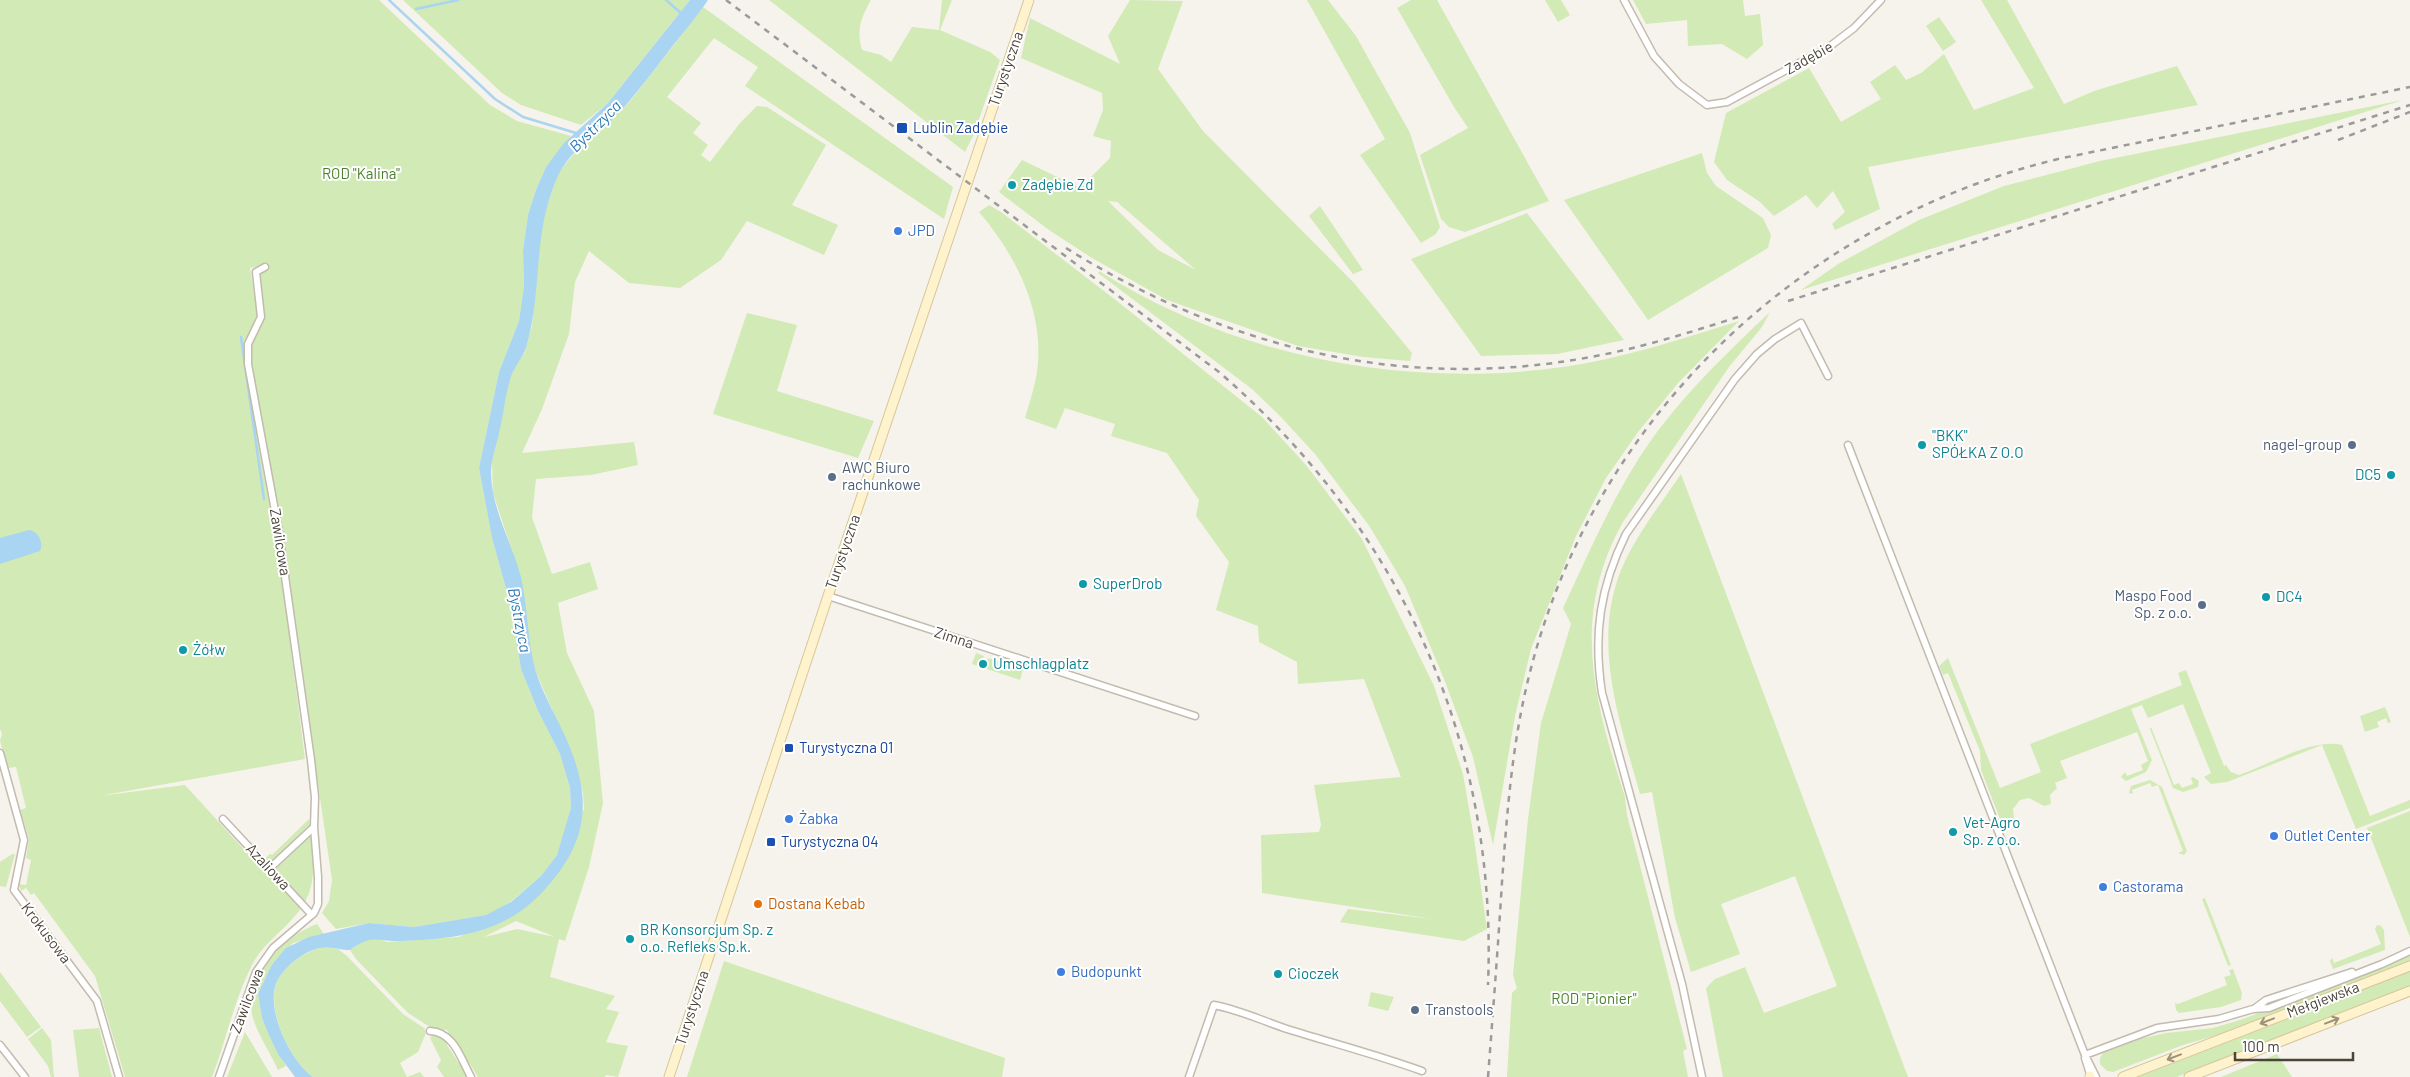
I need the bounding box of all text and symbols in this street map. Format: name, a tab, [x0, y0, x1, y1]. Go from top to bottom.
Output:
street label: Turystyczna	[984, 29, 1026, 108]
street label: Zadębie	[1781, 37, 1836, 78]
water label: Bystrzyca	[565, 96, 624, 155]
place label: Lublin Zadębie	[913, 118, 1008, 136]
marker: Lublin Zadębie	[895, 121, 909, 135]
park label: ROD "Kalina"	[322, 164, 400, 182]
place label: Zadębie Zd	[1022, 175, 1094, 193]
marker: Zadębie Zd	[1006, 179, 1018, 191]
place label: JPD	[908, 221, 935, 239]
marker: JPD	[892, 225, 904, 237]
place label: "BKK" SPÓŁKA Z O.O	[1932, 426, 2024, 461]
place label: nagel-group	[2263, 435, 2342, 453]
marker: "BKK" SPÓŁKA Z O.O	[1916, 439, 1928, 451]
marker: nagel-group	[2346, 439, 2358, 451]
place label: AWC Biuro rachunkowe	[842, 458, 921, 493]
place label: DC5	[2355, 465, 2381, 483]
marker: DC5	[2385, 469, 2397, 481]
marker: AWC Biuro rachunkowe	[826, 471, 838, 483]
street label: Zawilcowa	[267, 507, 295, 577]
street label: Turystyczna	[821, 512, 863, 591]
place label: SuperDrob	[1093, 574, 1162, 592]
marker: SuperDrob	[1077, 578, 1089, 590]
water label: Bystrzyca	[505, 586, 536, 654]
place label: Maspo Food Sp. z o.o.	[2115, 586, 2192, 621]
place label: DC4	[2276, 587, 2303, 605]
marker: DC4	[2260, 591, 2272, 603]
marker: Maspo Food Sp. z o.o.	[2196, 599, 2208, 611]
street label: Zimna	[932, 622, 976, 652]
place label: Żółw	[193, 640, 225, 658]
marker: Żółw	[177, 644, 189, 656]
place label: Umschlagplatz	[993, 654, 1089, 672]
marker: Umschlagplatz	[977, 658, 989, 670]
place label: Turystyczna 01	[799, 738, 893, 756]
marker: Turystyczna 01	[783, 742, 795, 754]
place label: Żabka	[799, 809, 838, 827]
marker: Żabka	[783, 813, 795, 825]
place label: Vet-Agro Sp. z o.o.	[1963, 813, 2021, 848]
marker: Vet-Agro Sp. z o.o.	[1947, 826, 1959, 838]
place label: Outlet Center	[2284, 826, 2371, 844]
marker: Outlet Center	[2268, 830, 2280, 842]
place label: Turystyczna 04	[781, 832, 879, 850]
marker: Turystyczna 04	[765, 836, 777, 848]
street label: Azaliowa	[243, 839, 295, 893]
place label: Castorama	[2113, 877, 2183, 895]
marker: Castorama	[2097, 881, 2109, 893]
place label: Dostana Kebab	[768, 894, 866, 912]
street label: Krokusowa	[18, 898, 76, 966]
marker: Dostana Kebab	[752, 898, 764, 910]
place label: BR Konsorcjum Sp. z o.o. Refleks Sp.k.	[640, 920, 773, 955]
marker: BR Konsorcjum Sp. z o.o. Refleks Sp.k.	[624, 933, 636, 945]
place label: Budopunkt	[1071, 962, 1142, 980]
place label: Cioczek	[1288, 964, 1340, 982]
street label: Zawilcowa	[226, 966, 267, 1036]
marker: Budopunkt	[1055, 966, 1067, 978]
street label: Turystyczna	[670, 968, 712, 1047]
marker: Cioczek	[1272, 968, 1284, 980]
street label: Mełgiewska	[2284, 977, 2361, 1021]
park label: ROD "Pionier"	[1551, 989, 1637, 1007]
place label: Transtools	[1425, 1000, 1493, 1018]
marker: Transtools	[1409, 1004, 1421, 1016]
one-way arrow	[2324, 1016, 2340, 1025]
one-way arrow	[2260, 1017, 2275, 1027]
scale bar	[2235, 1030, 2352, 1062]
text: 100 m	[2242, 1037, 2280, 1055]
one-way arrow	[2167, 1053, 2182, 1063]

